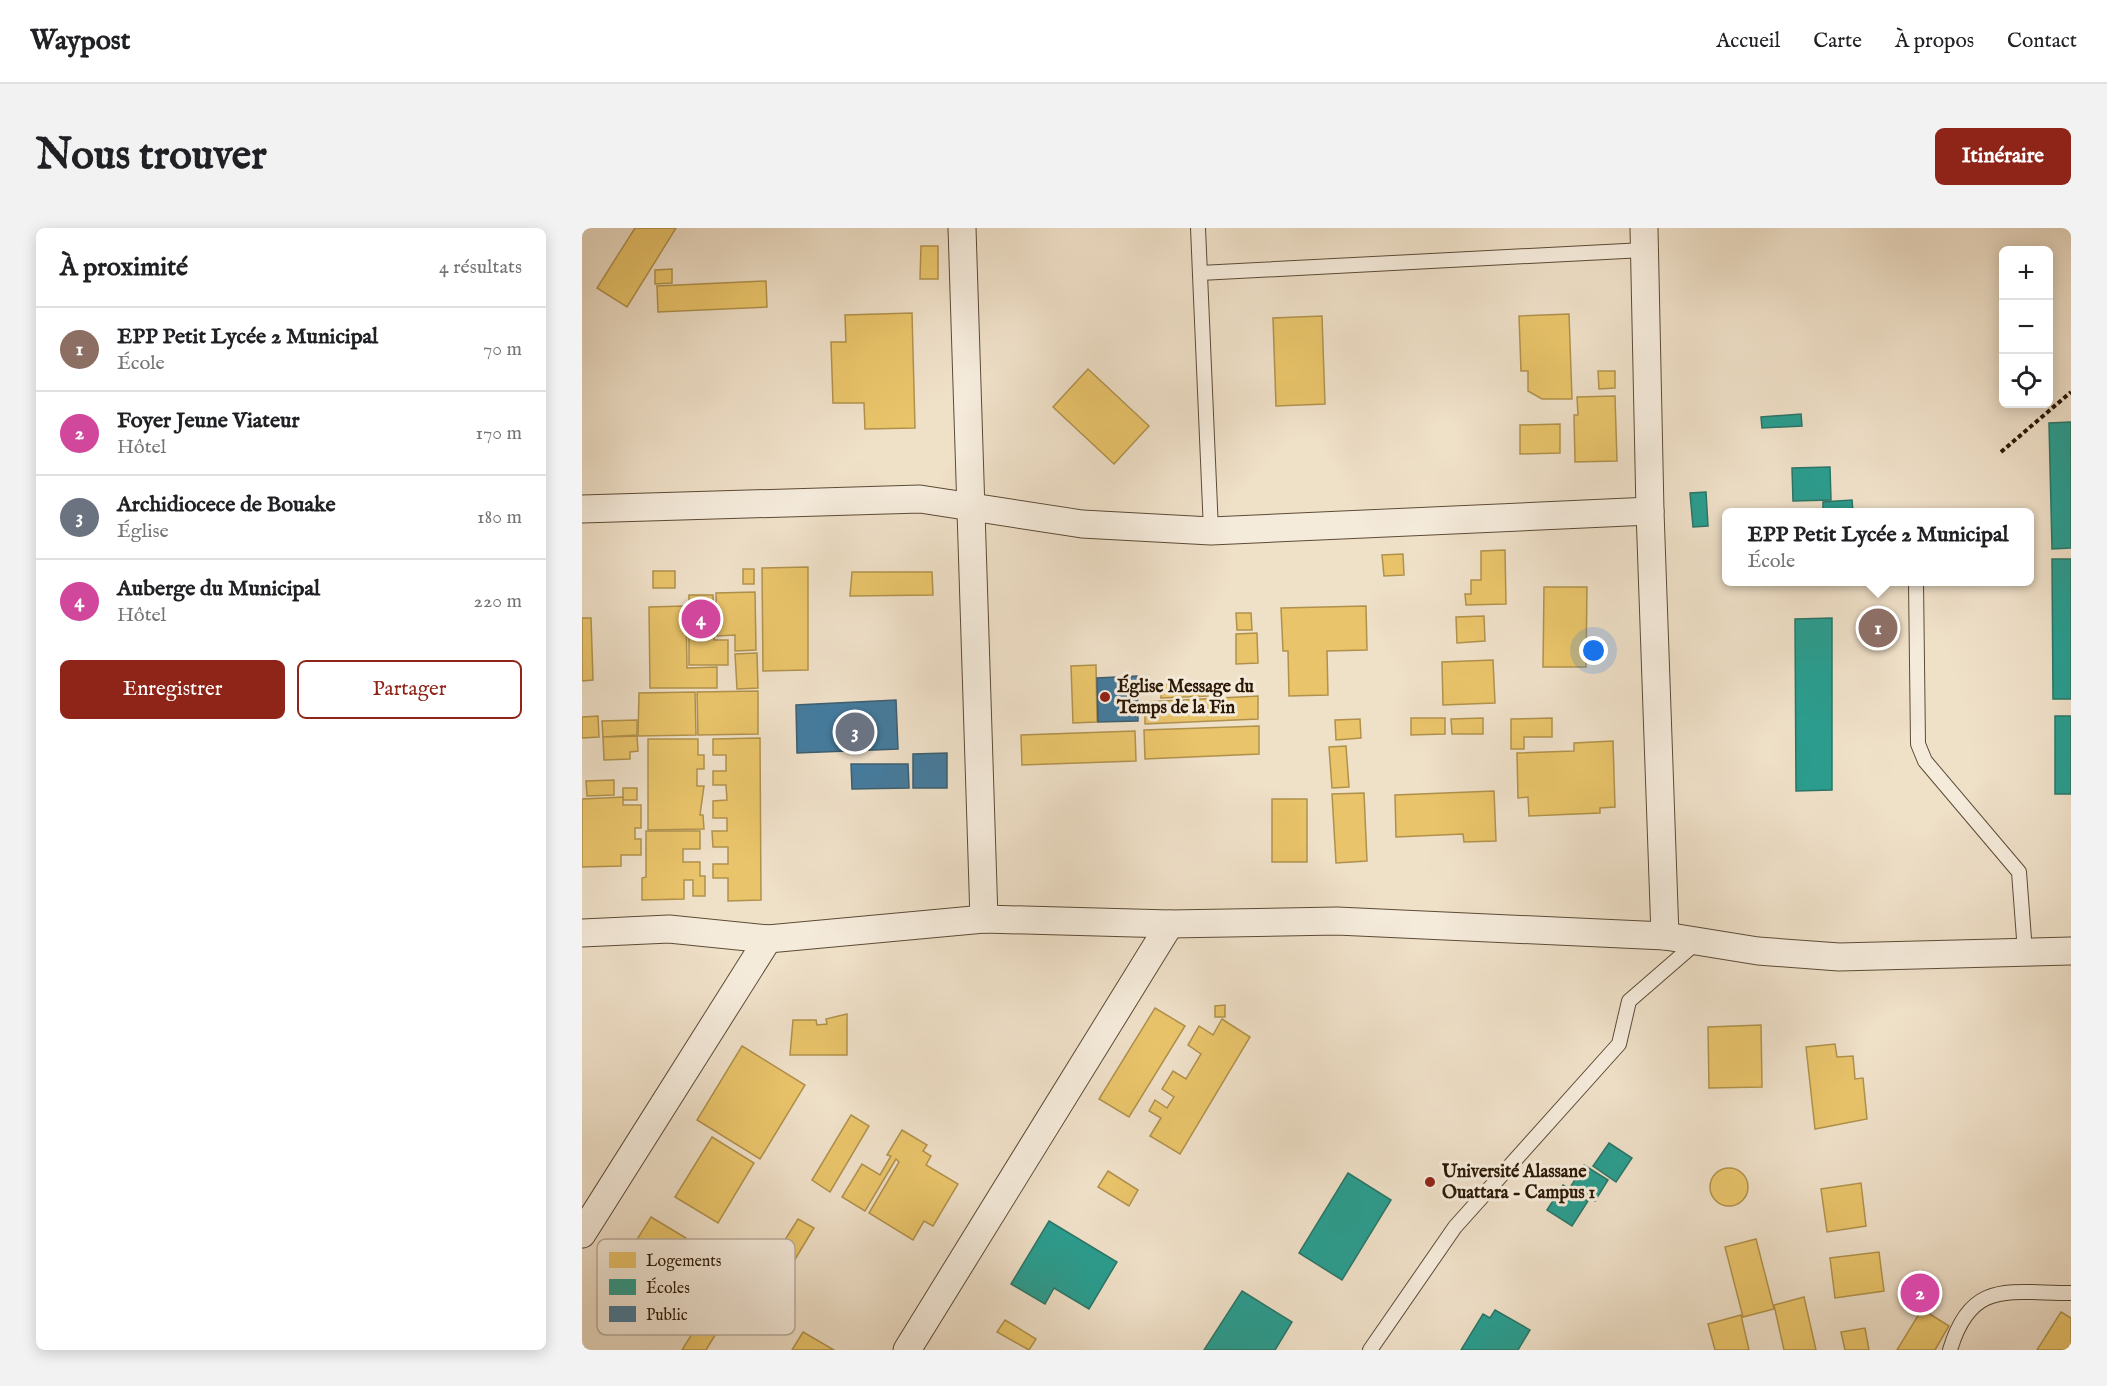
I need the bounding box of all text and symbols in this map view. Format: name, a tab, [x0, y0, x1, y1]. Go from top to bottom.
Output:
text: Waypost	[30, 24, 130, 59]
text: Accueil	[1716, 28, 1780, 55]
text: Carte	[1813, 28, 1862, 55]
text: À propos	[1895, 28, 1974, 55]
text: Contact	[2007, 28, 2077, 55]
button: Itinéraire	[1935, 128, 2071, 185]
text: Nous trouver	[36, 130, 267, 183]
map controls	[1999, 246, 2053, 408]
button: +	[1999, 246, 2053, 300]
text: À proximité	[60, 251, 188, 284]
text: 4 résultats	[439, 255, 522, 280]
button: −	[1999, 300, 2053, 354]
text: EPP Petit Lycée 2 Municipal	[117, 323, 378, 351]
text: 1	[76, 337, 83, 362]
text: 70 m	[483, 337, 522, 362]
text: École	[117, 351, 165, 376]
button: locate	[1999, 354, 2053, 408]
text: Foyer Jeune Viateur	[117, 407, 299, 435]
text: 2	[75, 421, 84, 446]
text: 170 m	[476, 421, 522, 446]
text: Hôtel	[117, 435, 166, 460]
text: Archidiocece de Bouake	[117, 491, 336, 519]
text: 3	[76, 505, 83, 530]
text: 180 m	[477, 505, 522, 530]
popup	[1722, 508, 2034, 586]
text: Église	[117, 519, 169, 544]
text: EPP Petit Lycée 2 Municipal	[1747, 521, 2009, 549]
text: École	[1747, 549, 1795, 574]
text: Auberge du Municipal	[117, 575, 320, 603]
text: 4	[75, 589, 84, 614]
text: 220 m	[474, 589, 522, 614]
pin: 4	[682, 596, 720, 642]
text: Hôtel	[117, 603, 166, 628]
pin: 1	[1858, 606, 1898, 650]
your location	[1579, 636, 1608, 665]
button: Enregistrer	[60, 660, 285, 719]
button: Partager	[297, 660, 522, 719]
place label: Église Message du Temps de la Fin	[1116, 674, 1255, 720]
marker: Église Message du Temps de la Fin	[1098, 690, 1112, 704]
pin: 3	[836, 710, 874, 754]
place label: Université Alassane Ouattara - Campus 1	[1441, 1161, 1596, 1205]
marker: Université Alassane Ouattara - Campus 1	[1423, 1175, 1437, 1189]
legend	[597, 1239, 795, 1335]
text: Logements	[646, 1252, 722, 1272]
pin: 2	[1900, 1270, 1940, 1316]
text: Écoles	[646, 1277, 690, 1299]
text: Public	[646, 1306, 688, 1326]

